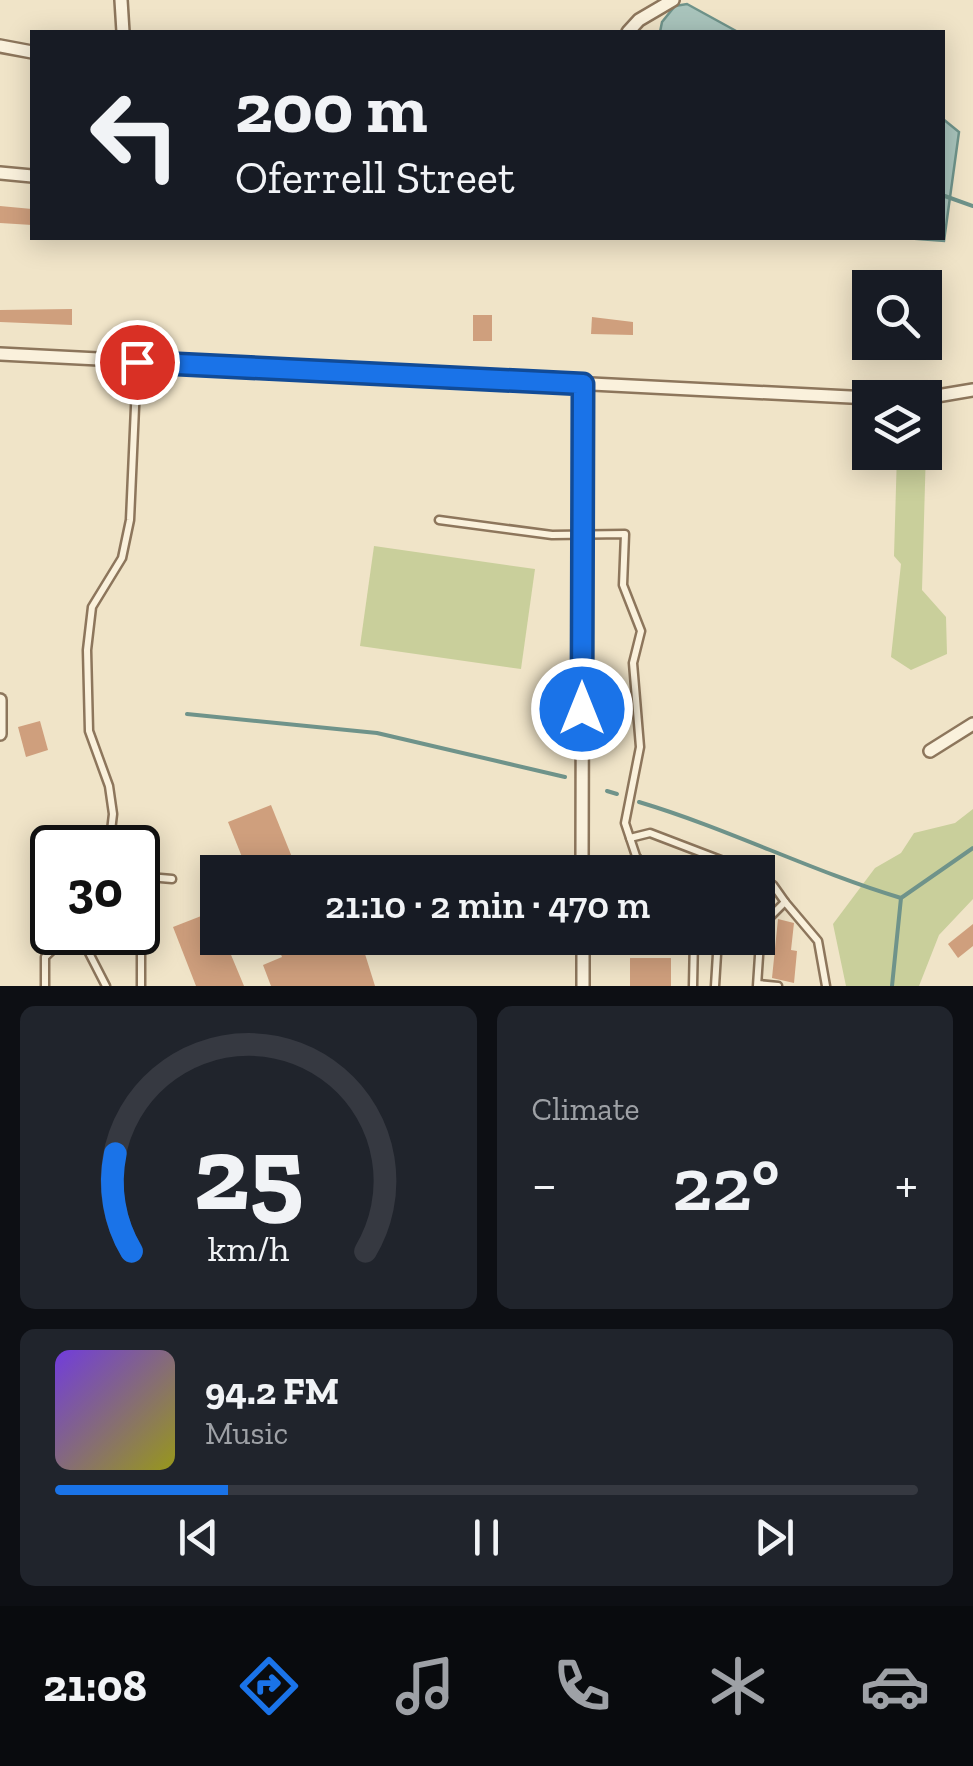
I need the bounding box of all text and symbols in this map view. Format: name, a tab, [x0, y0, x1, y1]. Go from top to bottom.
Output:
text: 200 m	[235, 66, 428, 150]
icon: left	[70, 70, 200, 200]
text: Oferrell Street	[235, 151, 515, 205]
map controls	[852, 270, 942, 470]
button: search	[852, 270, 942, 360]
pin	[95, 320, 180, 405]
icon: arrive	[110, 335, 165, 390]
button: layers	[852, 380, 942, 470]
position arrow	[530, 657, 634, 761]
speed limit sign: 30	[30, 825, 160, 955]
text: 21:10 · 2 min · 470 m	[325, 882, 650, 928]
text: Climate	[532, 1090, 640, 1128]
text: 25	[193, 1111, 303, 1236]
text: 22°	[672, 1139, 780, 1229]
text: −	[532, 1151, 557, 1217]
text: +	[895, 1151, 918, 1217]
text: km/h	[207, 1227, 289, 1270]
text: 94.2 FM	[205, 1368, 339, 1414]
text: Music	[205, 1414, 288, 1452]
icon: previous	[171, 1510, 226, 1565]
icon: pause	[459, 1510, 514, 1565]
icon: next	[747, 1510, 802, 1565]
icon: directions	[234, 1651, 304, 1721]
icon: music	[390, 1651, 460, 1721]
icon: phone	[547, 1651, 617, 1721]
icon: climate	[703, 1651, 773, 1721]
icon: car	[860, 1651, 930, 1721]
text: 21:08	[43, 1659, 147, 1713]

